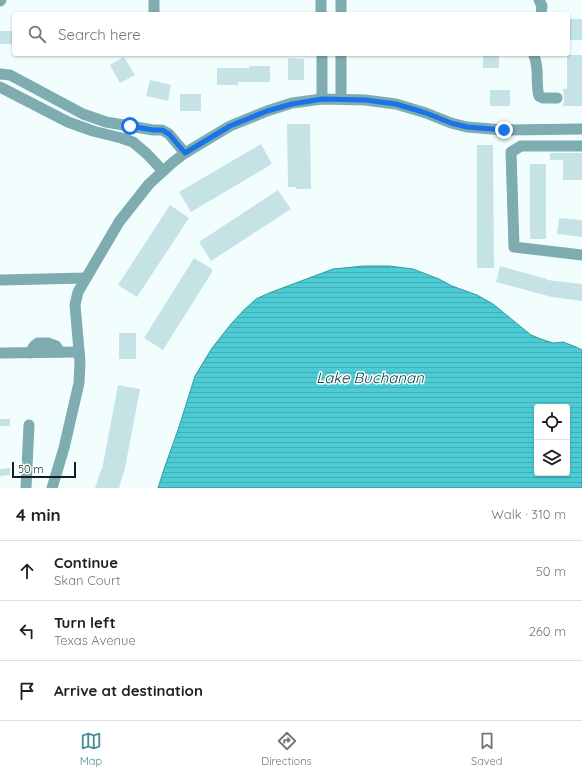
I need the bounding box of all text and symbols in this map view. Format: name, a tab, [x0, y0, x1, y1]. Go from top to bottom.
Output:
search box	[12, 12, 570, 56]
icon: search	[26, 23, 48, 45]
text: Search here	[58, 25, 141, 44]
route start	[121, 117, 139, 135]
route end	[495, 121, 513, 139]
water label: Lake Buchanan	[316, 368, 424, 387]
map controls	[534, 404, 570, 476]
button: locate	[534, 404, 570, 440]
button: layers	[534, 440, 570, 476]
scale bar	[12, 460, 76, 479]
text: 50 m	[18, 462, 44, 476]
text: 4 min	[16, 504, 61, 525]
text: Walk · 310 m	[491, 506, 566, 522]
text: Continue	[54, 553, 118, 572]
icon: ahead	[16, 560, 38, 582]
text: 50 m	[536, 563, 566, 579]
text: Skan Court	[54, 572, 120, 588]
text: Turn left	[54, 613, 116, 632]
icon: left	[16, 620, 38, 642]
text: 260 m	[529, 623, 566, 639]
text: Texas Avenue	[54, 632, 136, 648]
icon: arrive	[16, 680, 38, 702]
text: Arrive at destination	[54, 681, 203, 700]
tab: Map	[80, 730, 102, 768]
tab: Directions	[261, 730, 312, 768]
tab: Saved	[471, 730, 502, 768]

